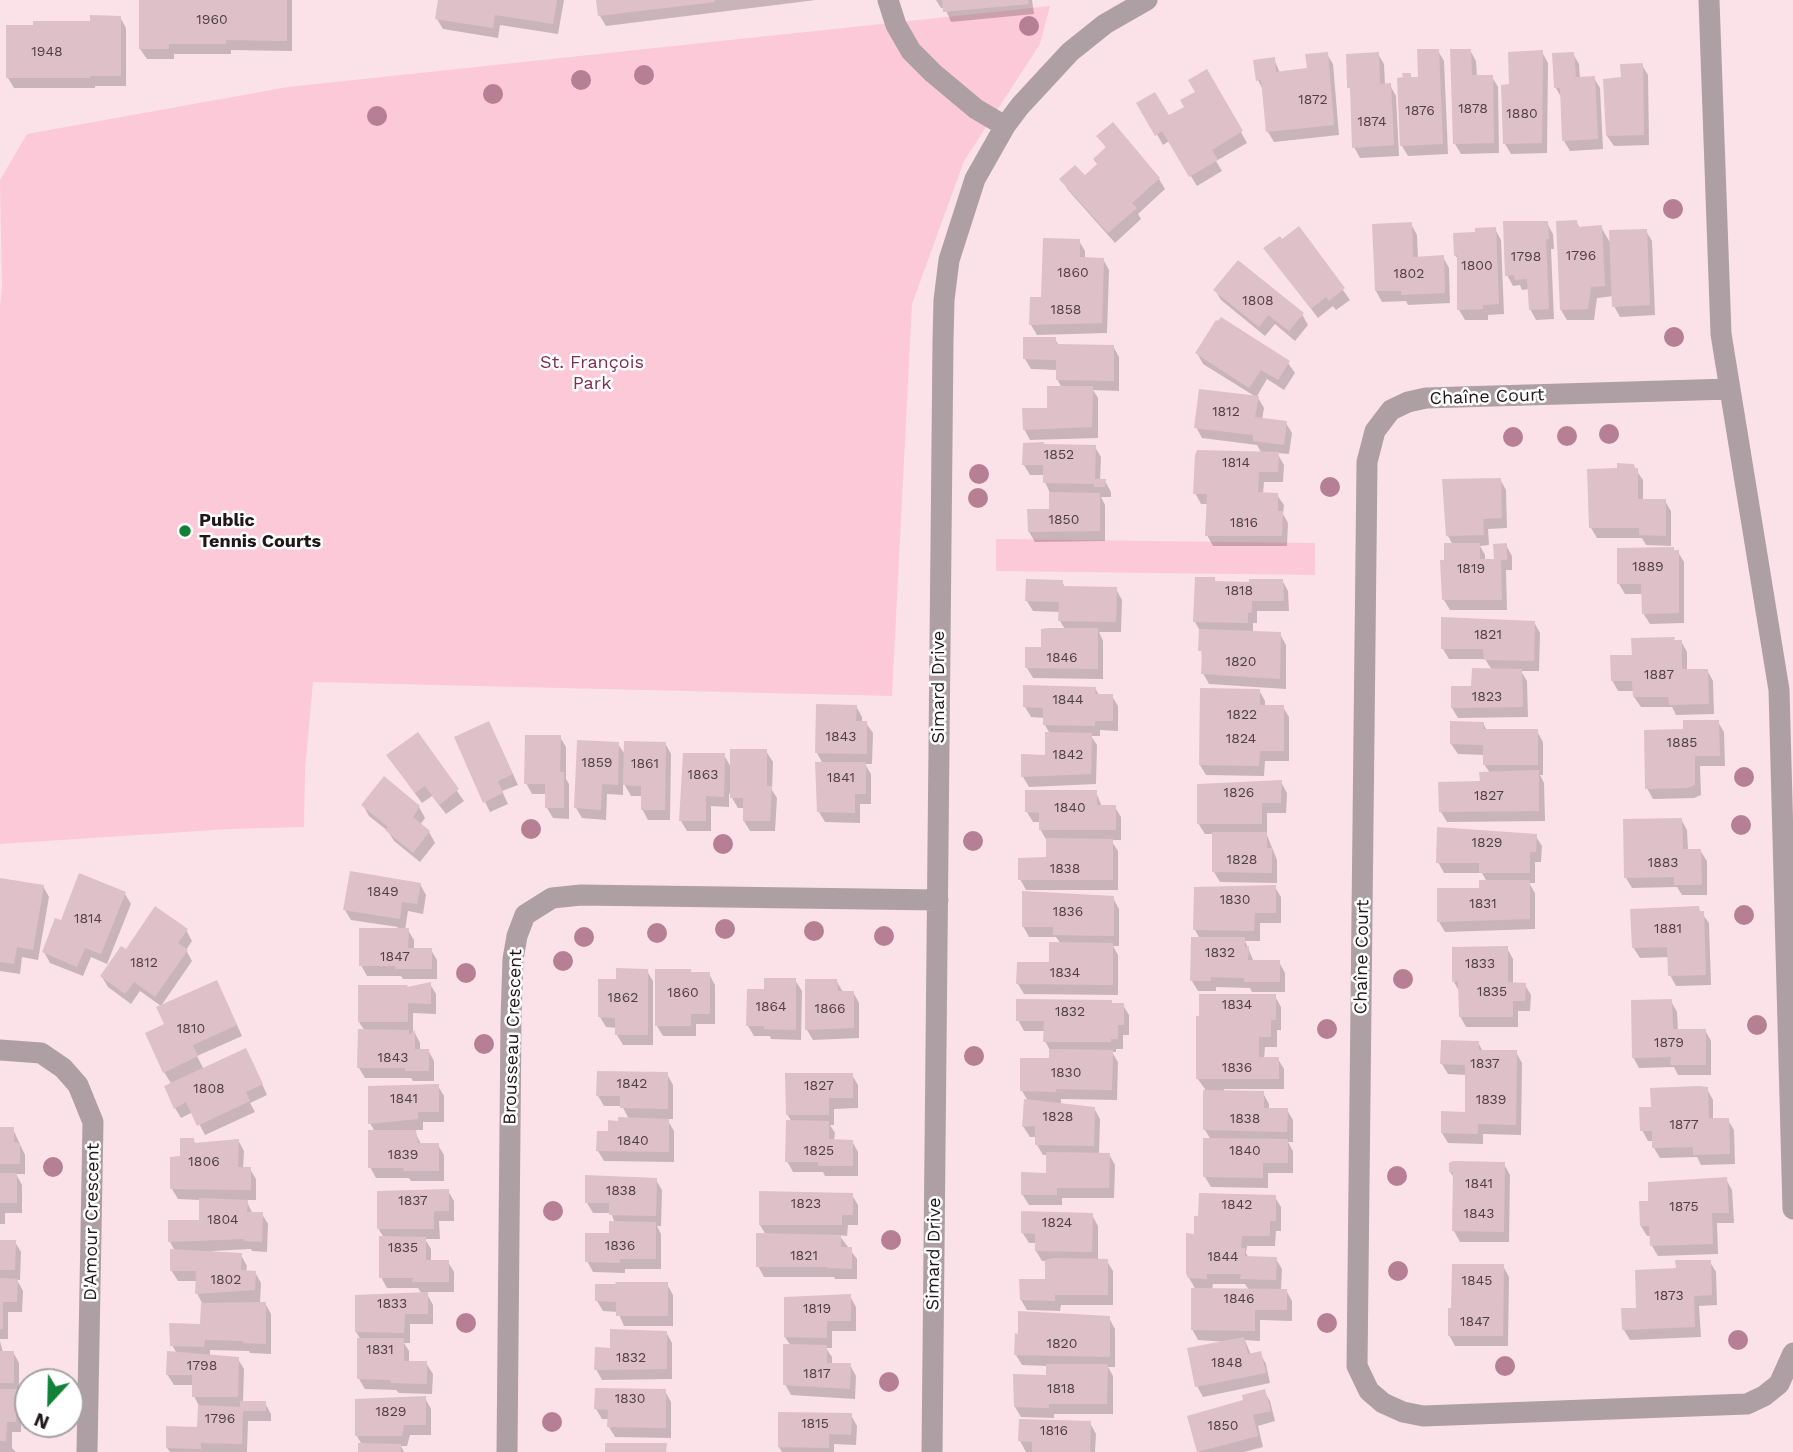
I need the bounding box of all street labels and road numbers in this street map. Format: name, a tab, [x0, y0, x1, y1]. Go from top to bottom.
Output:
street label: Chaîne Court	[1429, 384, 1545, 410]
street label: Simard Drive	[928, 631, 950, 743]
street label: Chaîne Court	[1350, 899, 1374, 1015]
street label: Brousseau Crescent	[499, 949, 527, 1125]
street label: D'Amour Crescent	[80, 1143, 104, 1301]
street label: Simard Drive	[922, 1197, 946, 1311]

